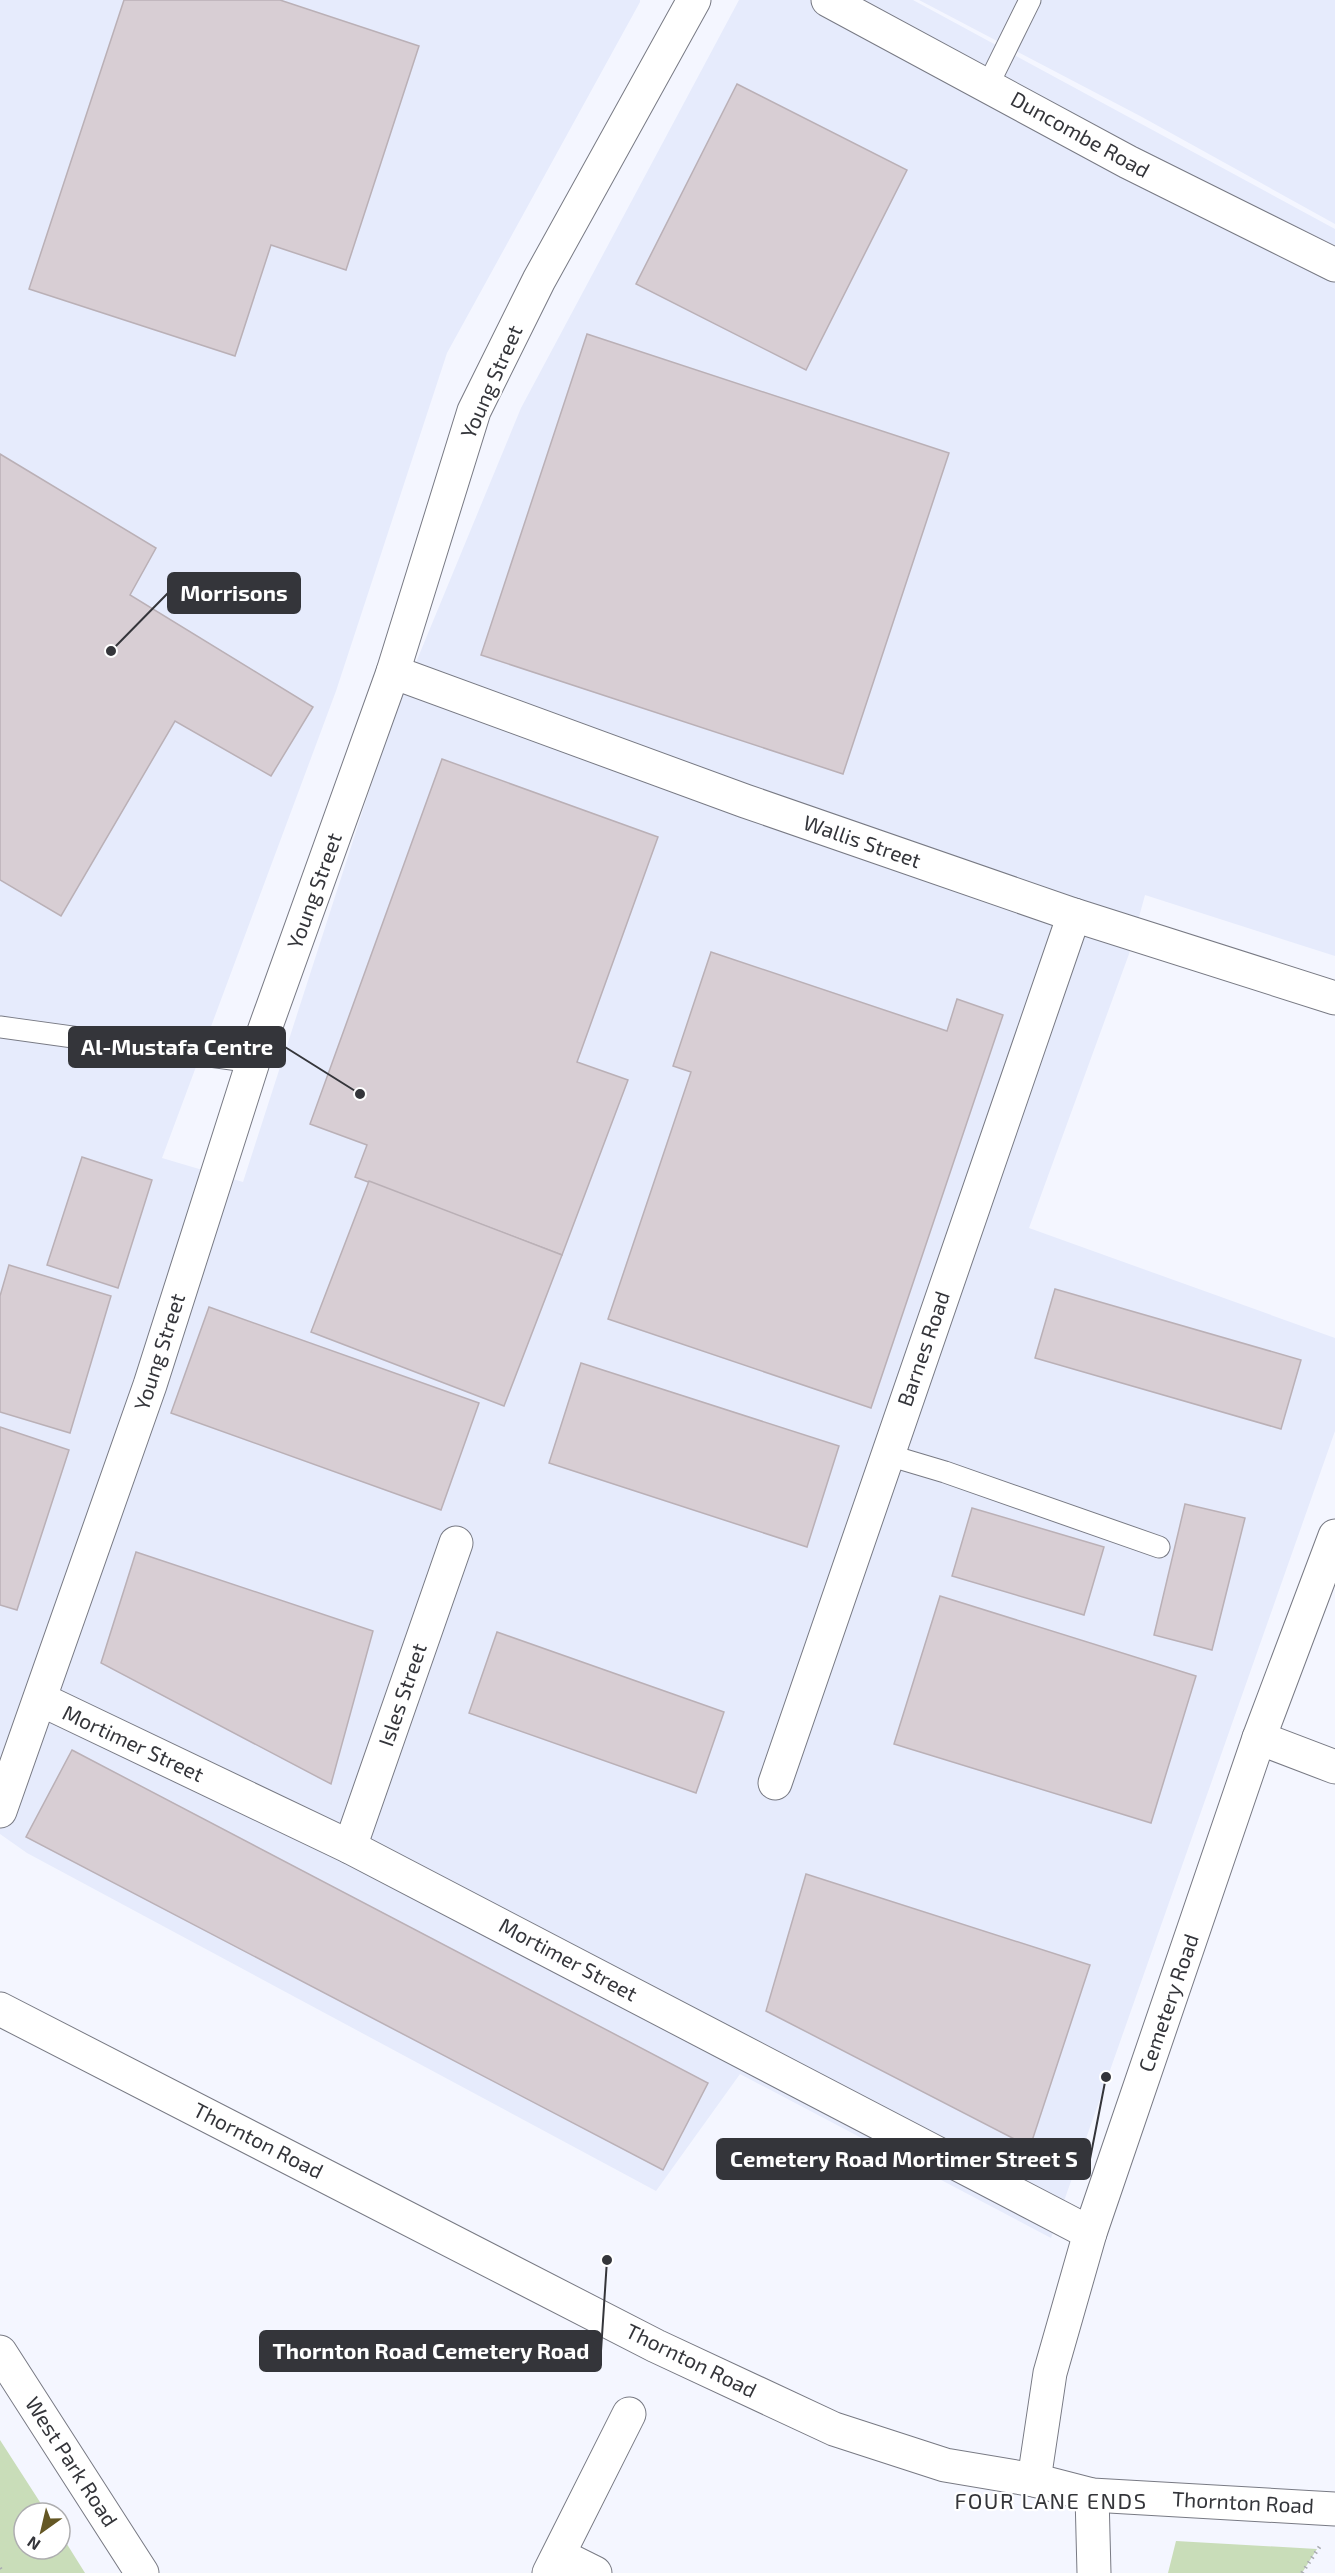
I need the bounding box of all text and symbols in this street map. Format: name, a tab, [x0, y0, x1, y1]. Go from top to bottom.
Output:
street label: Duncombe Road	[1007, 85, 1155, 182]
street label: Young Street	[455, 321, 527, 442]
callout: Morrisons	[168, 573, 300, 613]
text: Morrisons	[180, 579, 288, 605]
street label: Wallis Street	[800, 809, 925, 872]
street label: Young Street	[281, 829, 346, 952]
callout: Al-Mustafa Centre	[69, 1027, 285, 1067]
text: Al-Mustafa Centre	[81, 1033, 273, 1059]
street label: Barnes Road	[891, 1288, 954, 1409]
street label: Young Street	[128, 1290, 189, 1413]
street label: Isles Street	[372, 1640, 431, 1749]
street label: Mortimer Street	[59, 1699, 208, 1786]
street label: Mortimer Street	[495, 1912, 642, 2006]
street label: Cemetery Road	[1132, 1930, 1203, 2075]
street label: Thornton Road	[190, 2096, 328, 2183]
callout: Cemetery Road Mortimer Street S	[717, 2139, 1090, 2179]
text: Cemetery Road Mortimer Street S	[730, 2145, 1078, 2172]
street label: Thornton Road	[622, 2317, 761, 2402]
callout: Thornton Road Cemetery Road	[260, 2331, 601, 2371]
text: Thornton Road Cemetery Road	[273, 2337, 590, 2364]
street label: West Park Road	[21, 2391, 124, 2531]
street label: Thornton Road	[1171, 2485, 1315, 2518]
district label: FOUR LANE ENDS	[954, 2487, 1148, 2513]
north arrow	[12, 2501, 72, 2561]
text: N	[23, 2533, 43, 2555]

